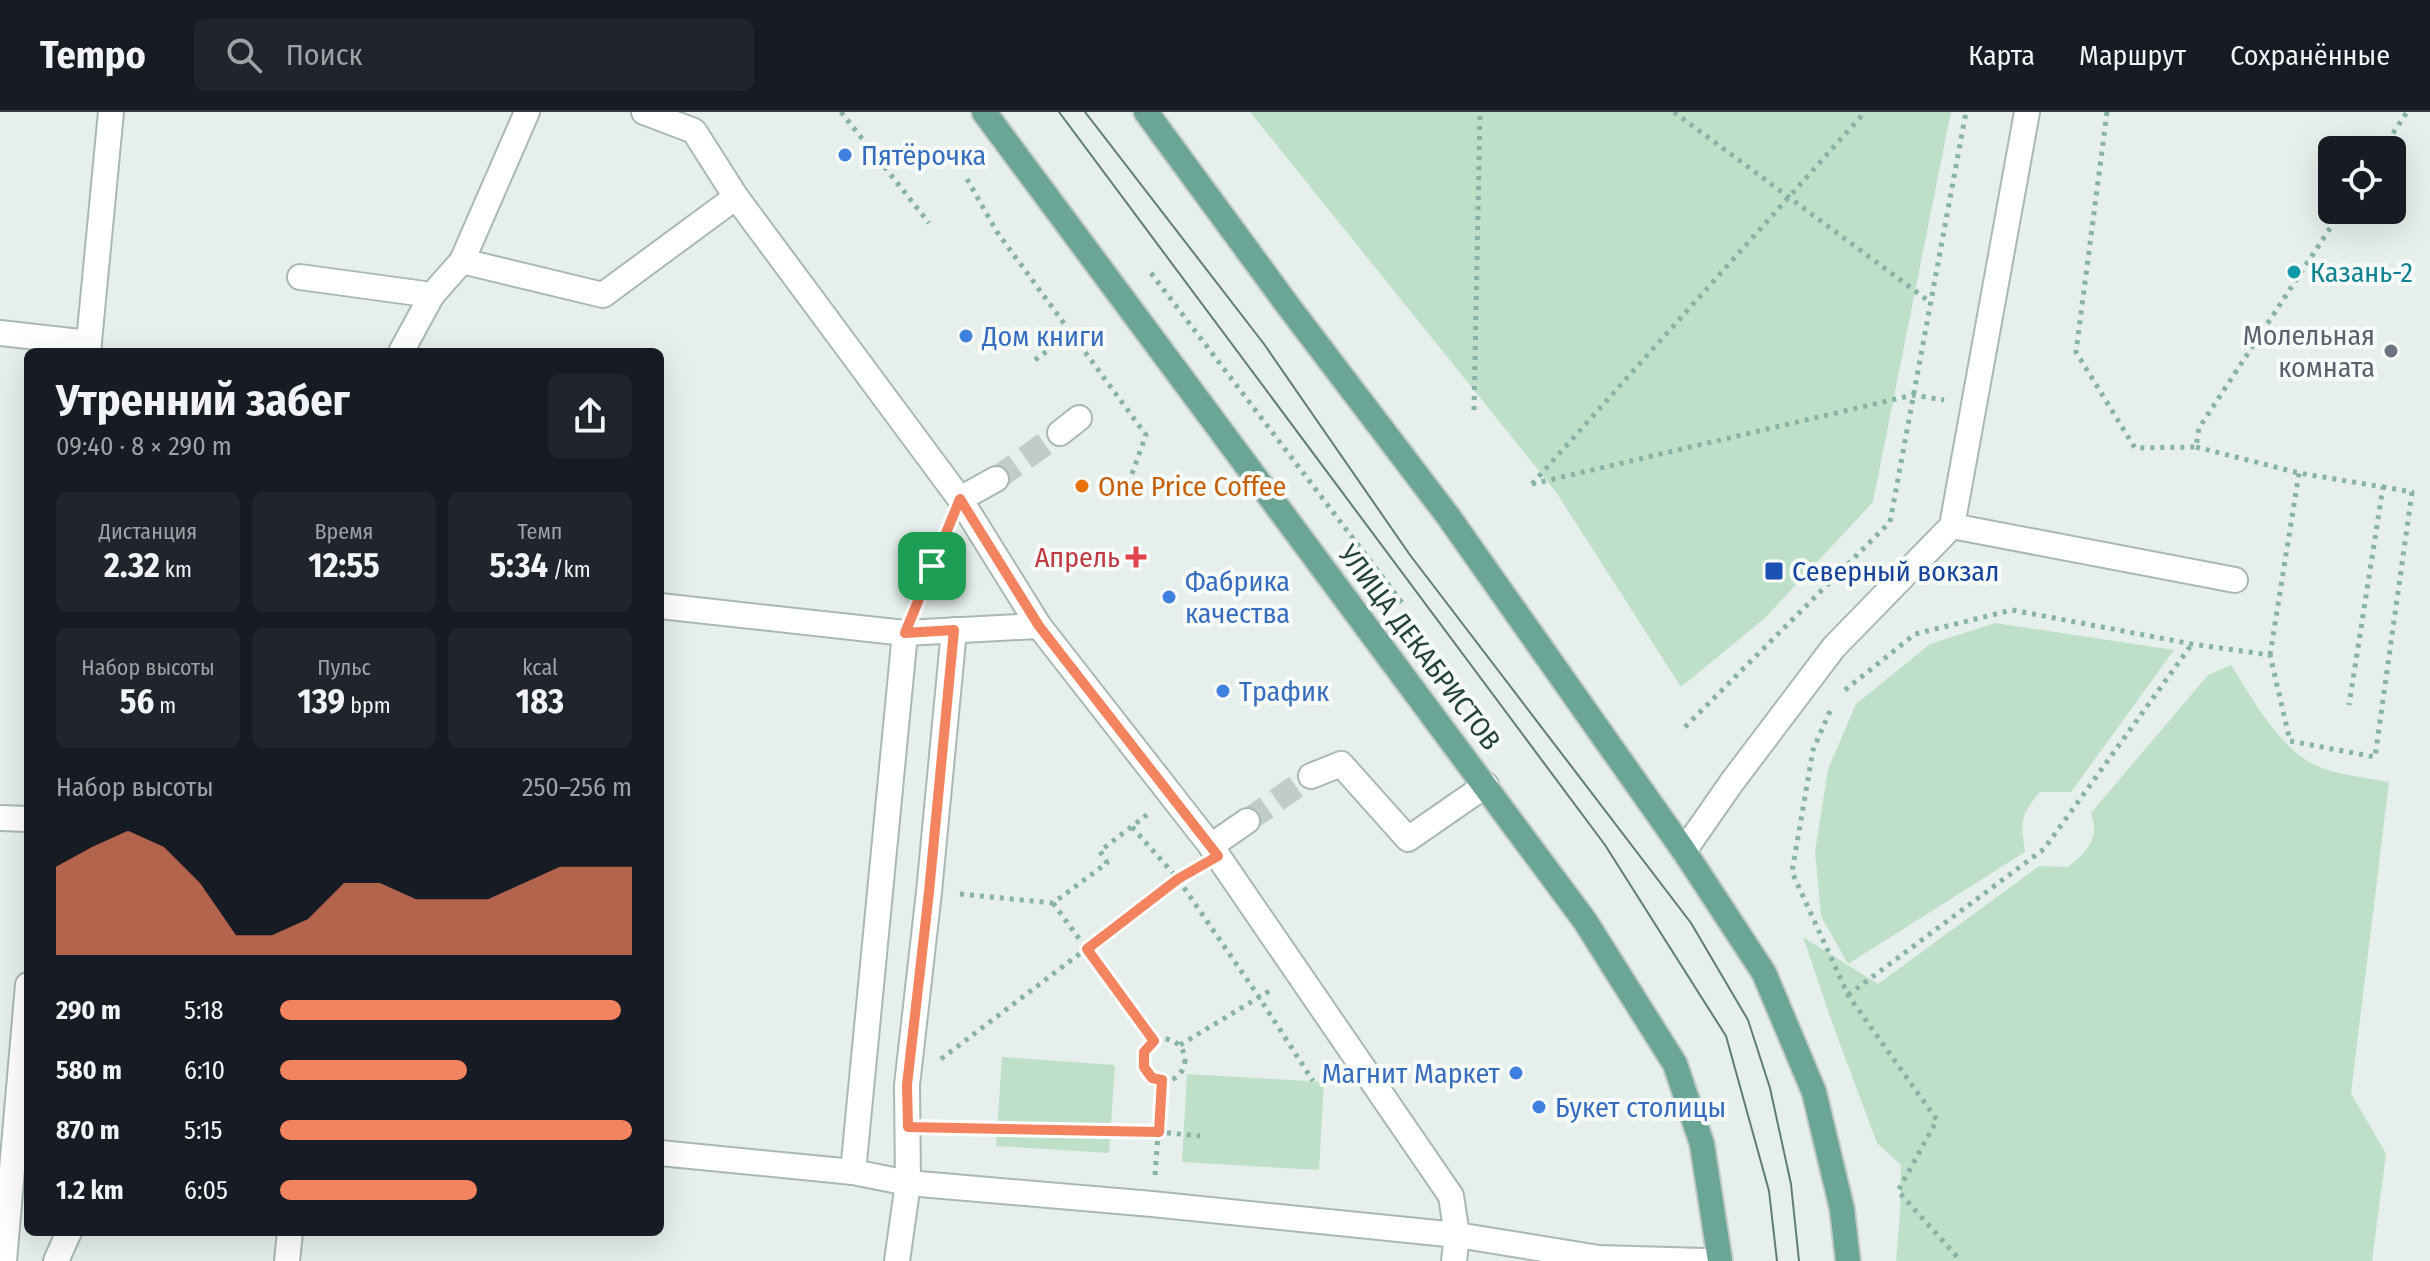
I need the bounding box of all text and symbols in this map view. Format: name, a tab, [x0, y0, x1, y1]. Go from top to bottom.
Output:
search box	[194, 19, 754, 91]
text: Tempo	[40, 32, 146, 78]
icon: search	[222, 33, 266, 77]
text: Поиск	[286, 37, 363, 73]
text: Карта	[1968, 39, 2035, 72]
text: Маршрут	[2079, 39, 2186, 72]
text: Сохранённые	[2230, 39, 2390, 72]
map controls	[2318, 136, 2406, 224]
button: locate	[2318, 136, 2406, 224]
place label: Пятёрочка	[861, 139, 986, 172]
marker: Пятёрочка	[836, 146, 854, 164]
place label: Казань-2	[2310, 256, 2413, 289]
marker: Казань-2	[2285, 263, 2303, 281]
place label: Молельная комната	[2243, 319, 2375, 384]
place label: Дом книги	[981, 320, 1105, 353]
marker: Дом книги	[957, 327, 975, 345]
marker: Молельная комната	[2382, 342, 2400, 360]
text: Утренний забег	[56, 374, 350, 427]
button: share	[548, 374, 632, 458]
text: 09:40 · 8 × 290 m	[56, 431, 232, 462]
place label: One Price Coffee	[1098, 470, 1286, 503]
marker: One Price Coffee	[1073, 477, 1091, 495]
text: Дистанция	[99, 518, 197, 545]
text: Время	[315, 518, 373, 545]
text: Темп	[518, 518, 562, 545]
pin	[898, 532, 966, 600]
street label: УЛИЦА ДЕКАБРИСТОВ	[1331, 537, 1507, 756]
place label: Апрель	[1035, 541, 1120, 574]
icon: arrive	[910, 544, 954, 588]
text: 2.32	[104, 545, 160, 586]
text: 12:55	[308, 545, 380, 586]
text: 5:34	[489, 545, 548, 586]
marker: Апрель	[1127, 548, 1145, 566]
place label: Северный вокзал	[1792, 555, 1999, 588]
text: km	[160, 556, 192, 583]
text: /km	[548, 556, 591, 583]
marker: Северный вокзал	[1763, 560, 1785, 582]
place label: Фабрика качества	[1185, 565, 1290, 630]
marker: Фабрика качества	[1160, 588, 1178, 606]
text: Набор высоты	[81, 654, 215, 681]
text: Пульс	[317, 654, 371, 681]
text: kcal	[522, 654, 558, 681]
place label: Трафик	[1239, 675, 1329, 708]
text: 56	[120, 681, 154, 722]
text: 139	[297, 681, 345, 722]
text: 183	[516, 681, 564, 722]
marker: Трафик	[1214, 682, 1232, 700]
text: m	[154, 692, 176, 719]
text: bpm	[345, 692, 391, 719]
text: Набор высоты	[56, 772, 214, 803]
text: 250–256 m	[522, 772, 632, 803]
text: 290 m	[56, 995, 121, 1026]
text: 5:18	[184, 995, 224, 1026]
text: 580 m	[56, 1055, 122, 1086]
text: 6:10	[184, 1055, 225, 1086]
place label: Магнит Маркет	[1322, 1057, 1501, 1090]
marker: Магнит Маркет	[1507, 1064, 1525, 1082]
place label: Букет столицы	[1555, 1091, 1726, 1124]
marker: Букет столицы	[1530, 1098, 1548, 1116]
text: 870 m	[56, 1115, 120, 1146]
text: 5:15	[184, 1115, 222, 1146]
text: 1.2 km	[56, 1175, 123, 1206]
text: 6:05	[184, 1175, 228, 1206]

